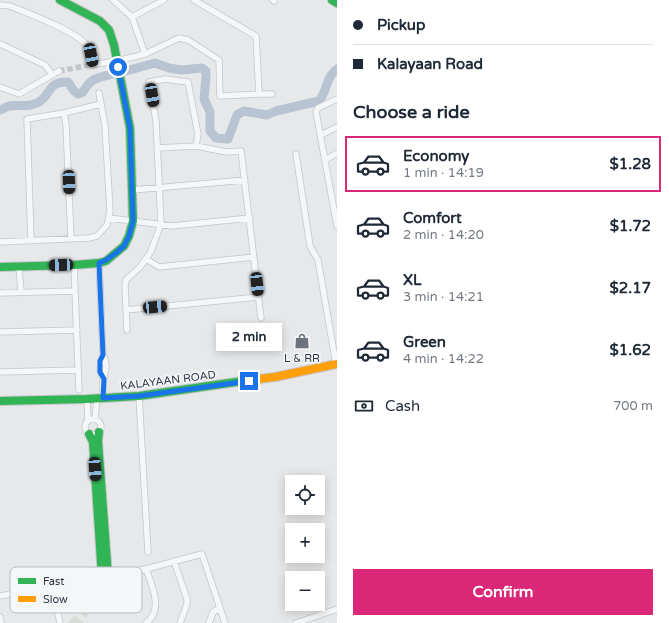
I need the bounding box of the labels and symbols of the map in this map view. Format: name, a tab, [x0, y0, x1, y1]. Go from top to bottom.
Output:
car	[83, 42, 99, 68]
route start	[109, 58, 127, 76]
car	[144, 82, 160, 108]
car	[63, 170, 75, 194]
car	[49, 259, 73, 271]
car	[250, 271, 264, 297]
car	[143, 300, 167, 314]
callout: 2 min	[216, 323, 282, 351]
shop icon: L & RR	[293, 332, 311, 350]
place label: L & RR	[284, 352, 320, 365]
street label: KALAYAAN ROAD	[119, 368, 217, 393]
route end	[240, 372, 258, 390]
car	[88, 457, 102, 481]
legend	[10, 567, 142, 613]
text: Fast	[43, 575, 64, 588]
text: Slow	[43, 593, 68, 606]

